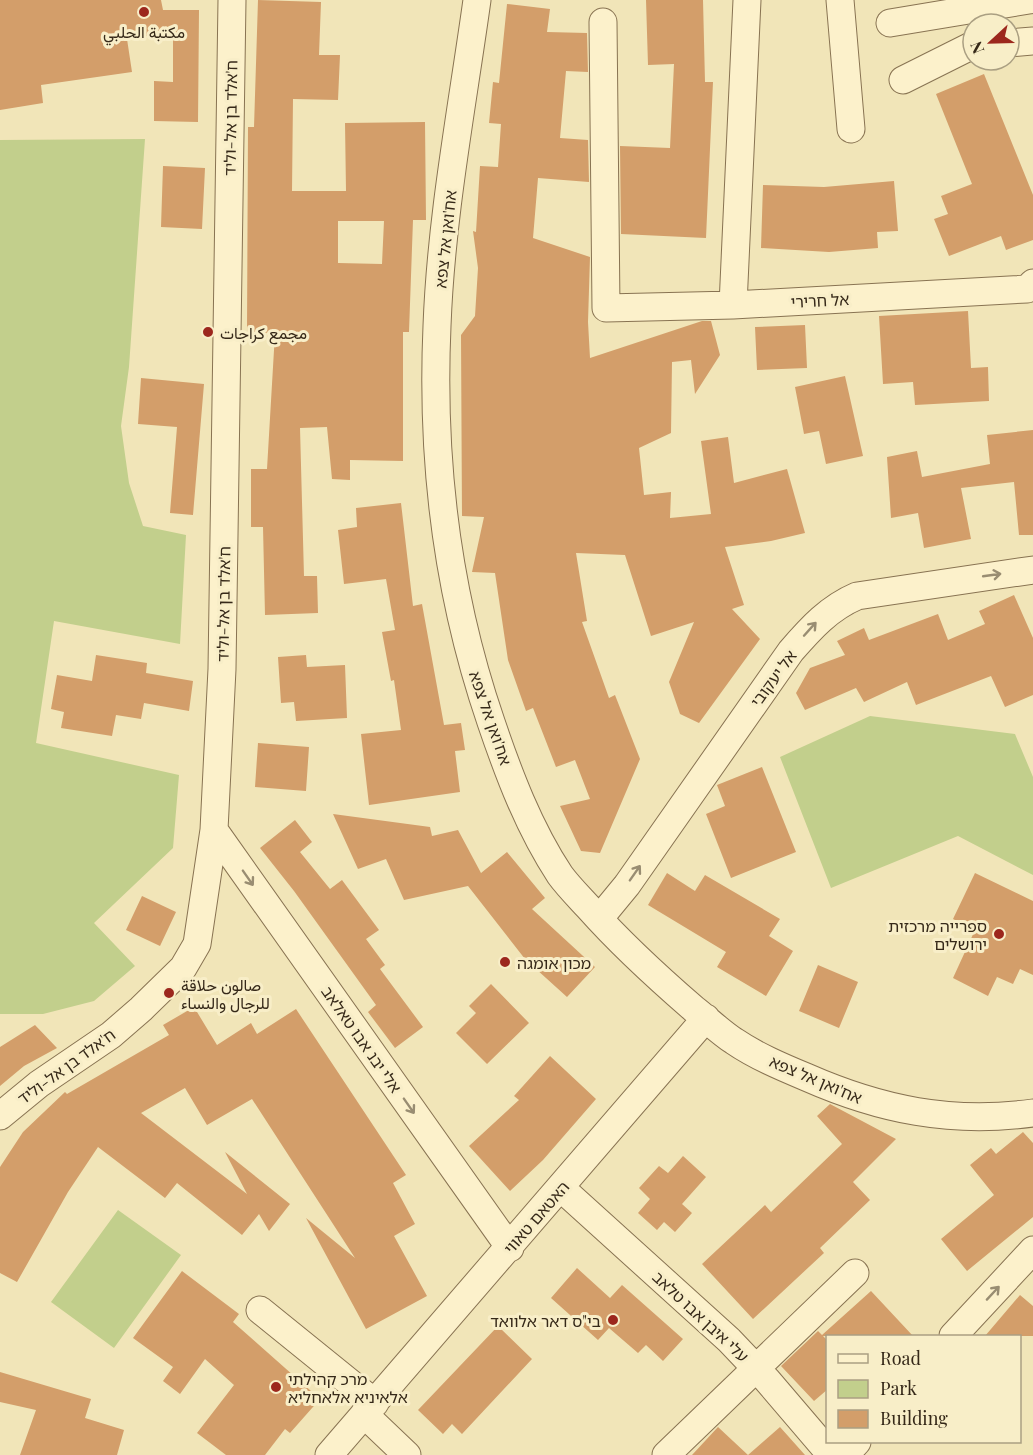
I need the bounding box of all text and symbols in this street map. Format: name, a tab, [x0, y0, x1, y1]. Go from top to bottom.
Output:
marker: مكتبة الحلبي	[137, 5, 151, 19]
north arrow	[961, 12, 1021, 72]
place label: مكتبة الحلبي	[103, 21, 185, 46]
text: N	[965, 38, 989, 57]
street label: ח'אלד בן אל-וליד	[218, 60, 242, 176]
street label: אח'ואן אל צפא	[429, 189, 461, 289]
street label: אל חרירי	[790, 288, 850, 312]
place label: مجمع كراجات	[220, 322, 307, 345]
marker: مجمع كراجات	[201, 325, 215, 339]
street label: ח'אלד בן אל-וליד	[211, 546, 235, 662]
one-way arrow	[982, 570, 1001, 581]
one-way arrow	[803, 622, 817, 637]
street label: אל יעקובי	[745, 645, 801, 711]
street label: אח'ואן אל צפא	[465, 668, 517, 768]
one-way arrow	[629, 865, 641, 881]
one-way arrow	[241, 870, 254, 886]
place label: ספרייה מרכזית ירושלים	[888, 915, 987, 954]
marker: ספרייה מרכזית ירושלים	[992, 927, 1006, 941]
place label: מכון אומגה	[517, 952, 591, 973]
marker: מכון אומגה	[498, 955, 512, 969]
place label: صالون حلاقة للرجال والنساء	[181, 974, 270, 1014]
street label: אלי יבנ אבו טאלאב	[317, 981, 407, 1097]
marker: صالون حلاقة للرجال والنساء	[162, 986, 176, 1000]
street label: ח'אלד בן אל-וליד	[13, 1023, 119, 1109]
street label: אח'ואן אל צפא	[767, 1050, 865, 1108]
one-way arrow	[403, 1097, 415, 1113]
street label: האטאם טאווי	[499, 1176, 573, 1258]
street label: עלי איבן אבו טלאב	[648, 1266, 754, 1366]
one-way arrow	[986, 1286, 1000, 1301]
place label: בי"ס דאר אלוואד	[490, 1310, 601, 1331]
marker: בי"ס דאר אלוואד	[606, 1313, 620, 1327]
legend	[826, 1335, 1021, 1443]
text: Road	[880, 1346, 921, 1370]
place label: מרכ קהילתי אלאיניא אלאחליא	[288, 1368, 408, 1407]
text: Park	[880, 1376, 917, 1400]
marker: מרכ קהילתי אלאיניא אלאחליא	[269, 1380, 283, 1394]
text: Building	[880, 1406, 948, 1430]

